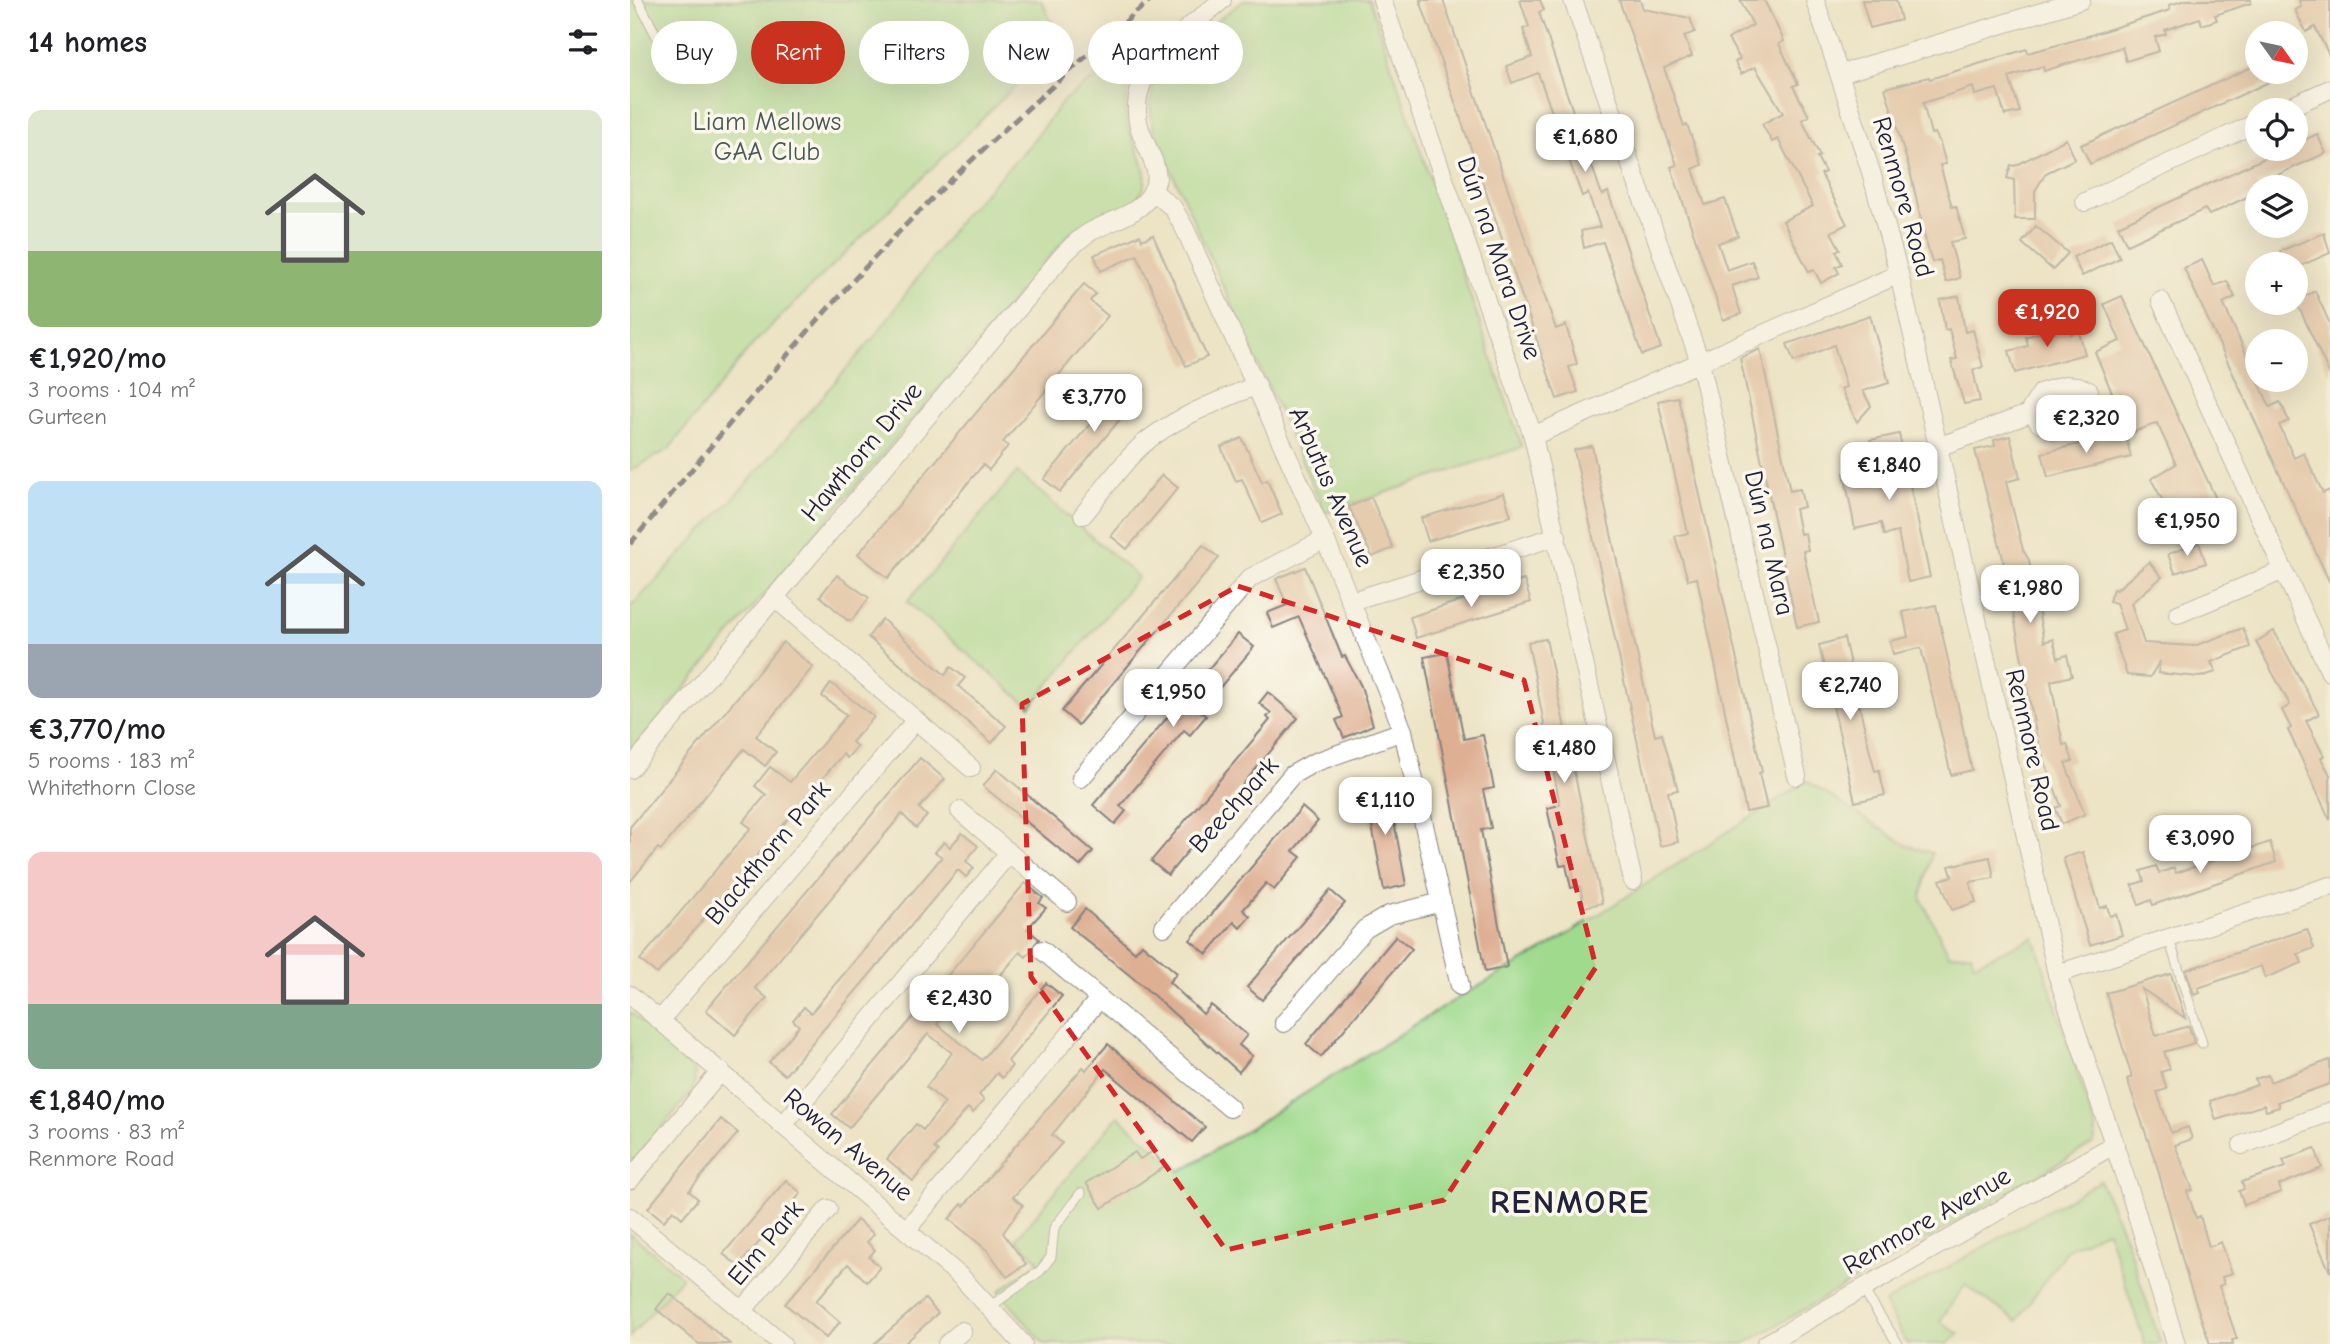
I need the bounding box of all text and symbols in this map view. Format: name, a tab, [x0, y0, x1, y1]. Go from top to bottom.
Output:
chip: Buy	[651, 21, 737, 84]
chip: Rent	[751, 21, 845, 84]
chip: Filters	[859, 21, 969, 84]
chip: New	[983, 21, 1074, 84]
chip: Apartment	[1088, 21, 1243, 84]
north arrow	[2245, 21, 2308, 84]
map controls	[2245, 21, 2308, 392]
icon: filters	[564, 23, 602, 61]
text: 14 homes	[28, 25, 147, 60]
button: locate	[2245, 98, 2308, 161]
park label: Liam Mellows GAA Club	[693, 107, 841, 167]
street label: Renmore Road	[1866, 113, 1940, 281]
pin: €1,680	[1528, 114, 1642, 174]
text: €1,680	[1552, 123, 1618, 150]
street label: Dún na Mara Drive	[1450, 153, 1548, 363]
icon: home	[252, 155, 378, 281]
button: layers	[2245, 175, 2308, 238]
button: +	[2245, 252, 2308, 315]
pin: €1,920	[1990, 290, 2104, 349]
text: €1,920	[2014, 298, 2080, 325]
button: −	[2245, 329, 2308, 392]
text: €1,920/mo	[28, 341, 167, 376]
pin: €3,770	[1037, 374, 1151, 434]
text: 3 rooms · 104 m²	[28, 376, 195, 403]
street label: Hawthorn Drive	[795, 376, 929, 528]
text: €3,770	[1061, 383, 1127, 410]
pin: €2,320	[2029, 396, 2143, 455]
street label: Arbutus Avenue	[1282, 402, 1380, 572]
text: Gurteen	[28, 403, 107, 430]
text: €2,320	[2052, 404, 2120, 431]
pin: €1,840	[1832, 442, 1946, 502]
text: €1,840	[1857, 451, 1922, 478]
street label: Dún na Mara	[1738, 468, 1800, 618]
pin: €1,950	[2130, 498, 2244, 558]
text: €1,950	[2154, 507, 2220, 534]
icon: home	[252, 526, 378, 652]
pin: €2,350	[1414, 550, 1528, 609]
text: €2,350	[1437, 558, 1505, 585]
pin: €1,980	[1973, 566, 2087, 625]
text: €1,980	[1997, 574, 2063, 601]
pin: €2,740	[1793, 662, 1907, 722]
street label: Renmore Road	[1999, 666, 2065, 834]
pin: €1,950	[1116, 670, 1230, 729]
text: €2,740	[1818, 671, 1882, 698]
text: €1,950	[1140, 678, 1206, 705]
text: €3,770/mo	[28, 712, 166, 747]
pin: €1,480	[1507, 726, 1621, 785]
text: €1,480	[1532, 734, 1597, 761]
text: 5 rooms · 183 m²	[28, 747, 194, 774]
street label: Beechpark	[1183, 751, 1285, 859]
text: Whitethorn Close	[28, 774, 196, 801]
street label: Blackthorn Park	[699, 775, 837, 931]
pin: €1,110	[1328, 778, 1442, 837]
text: €1,110	[1355, 786, 1415, 813]
pin: €3,090	[2143, 816, 2257, 875]
text: €3,090	[2165, 824, 2235, 851]
icon: home	[252, 897, 378, 1023]
pin: €2,430	[902, 976, 1016, 1035]
text: €2,430	[926, 984, 992, 1011]
street label: Rowan Avenue	[777, 1082, 919, 1208]
text: €1,840/mo	[28, 1083, 165, 1118]
text: 3 rooms · 83 m²	[28, 1118, 184, 1145]
text: Renmore Road	[28, 1145, 174, 1172]
street label: Renmore Avenue	[1838, 1161, 2016, 1281]
district label: RENMORE	[1490, 1183, 1650, 1221]
street label: Elm Park	[722, 1194, 810, 1291]

